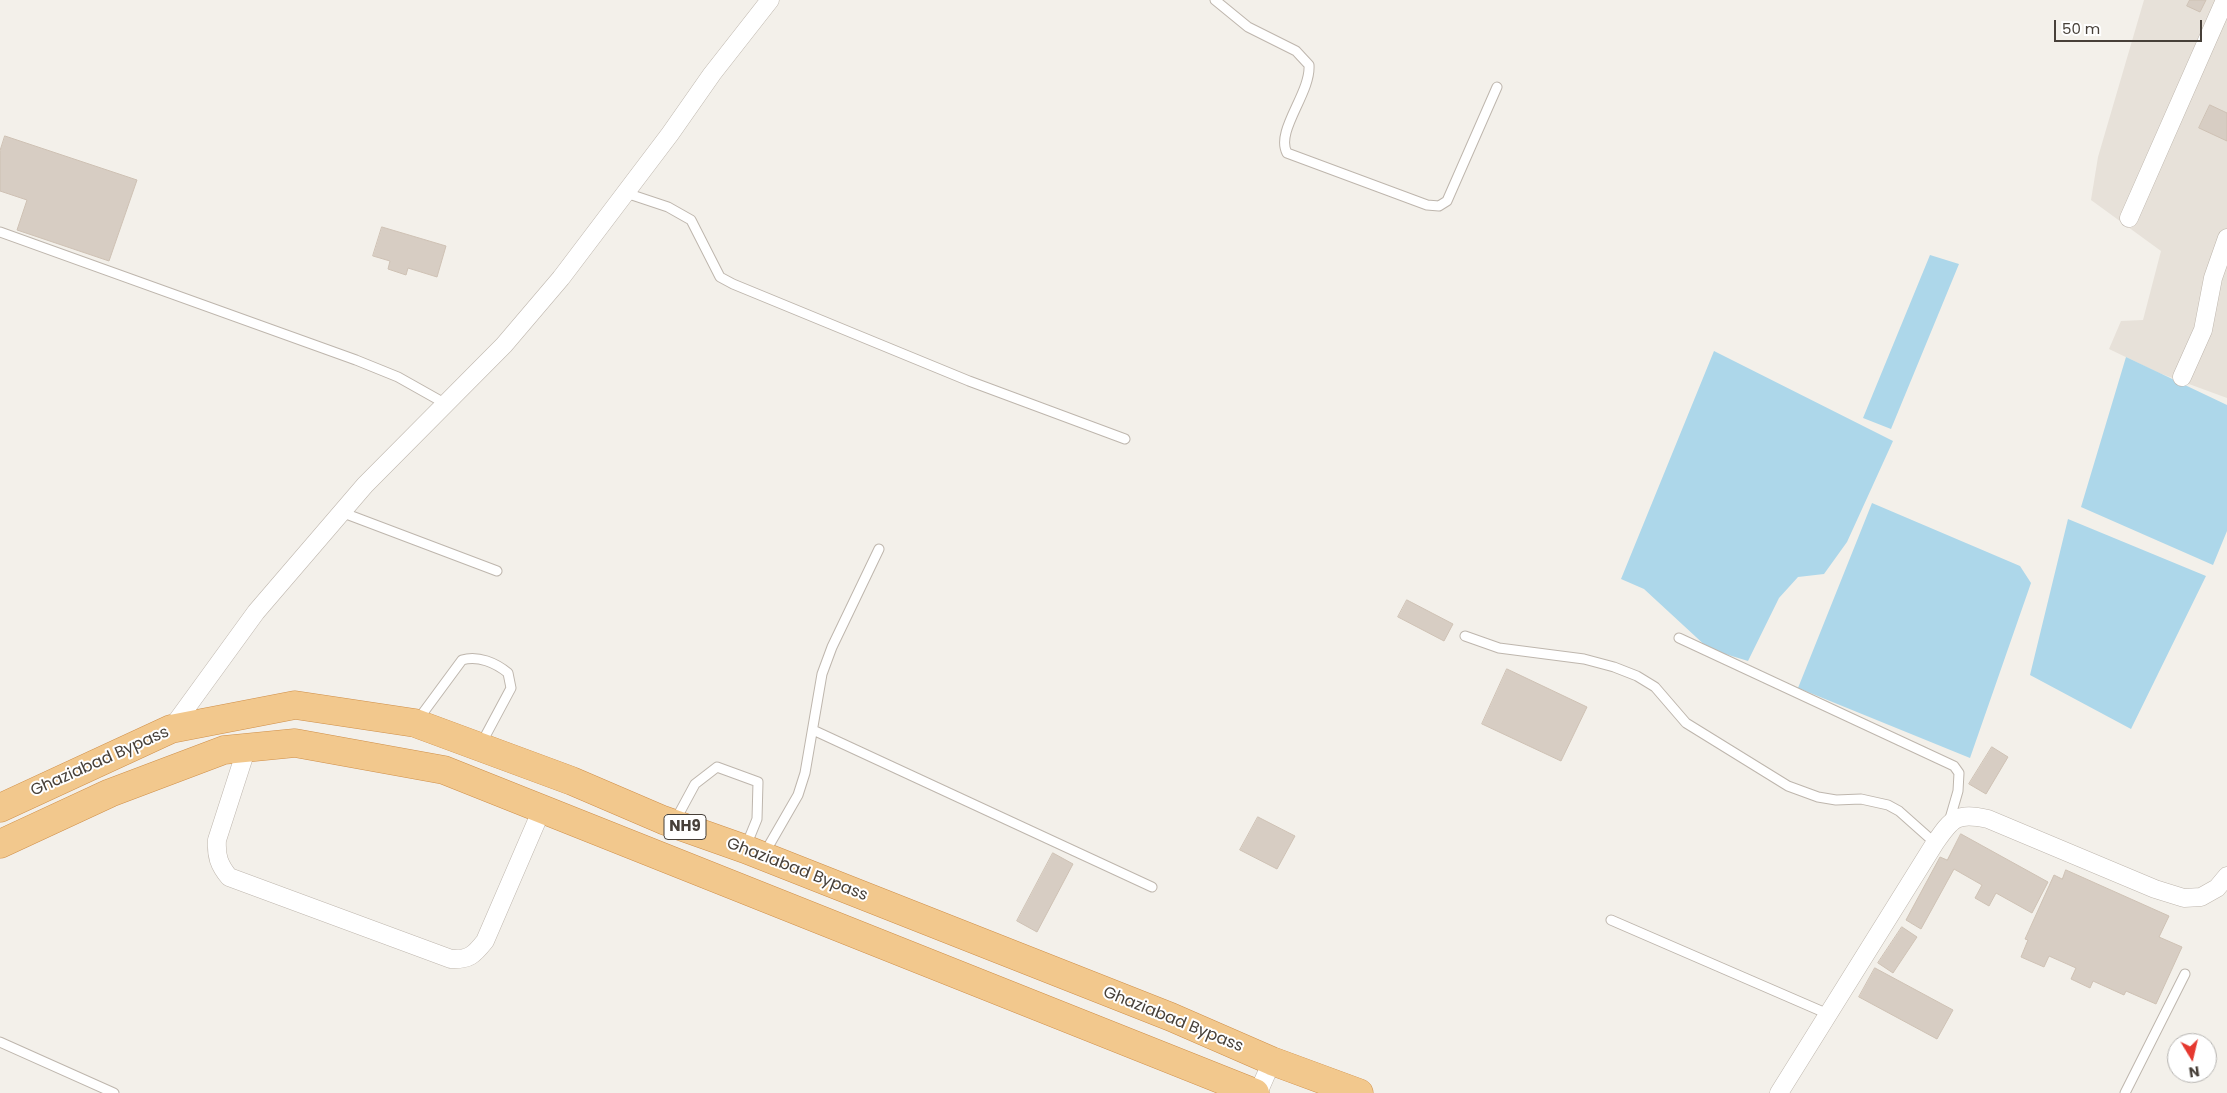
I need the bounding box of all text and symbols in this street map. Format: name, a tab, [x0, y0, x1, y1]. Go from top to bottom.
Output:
scale bar	[2057, 10, 2204, 42]
text: 50 m	[2062, 18, 2100, 39]
street label: Ghaziabad Bypass	[28, 723, 172, 801]
road number: NH9	[664, 814, 706, 840]
street label: Ghaziabad Bypass	[724, 834, 870, 906]
street label: Ghaziabad Bypass	[1100, 983, 1246, 1057]
north arrow	[2167, 1033, 2217, 1083]
text: N	[2187, 1061, 2201, 1083]

